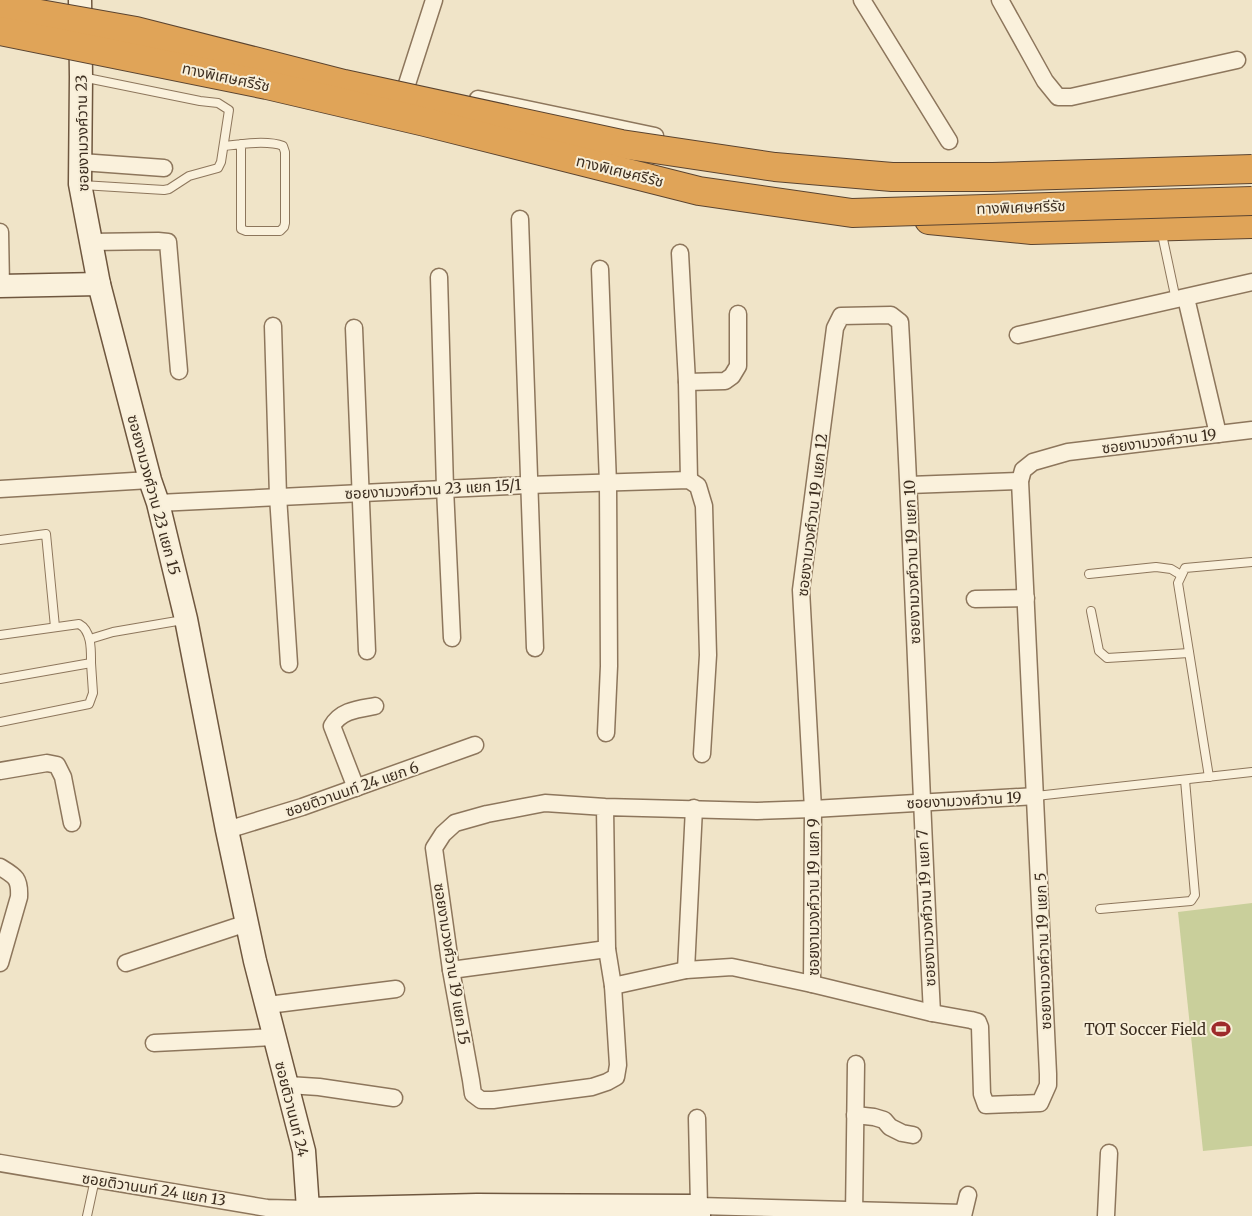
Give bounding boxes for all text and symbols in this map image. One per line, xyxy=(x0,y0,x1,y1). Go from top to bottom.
street label: ทางพิเศษศรีรัช xyxy=(180,58,272,96)
street label: ซอยงามวงศ์วาน 23 xyxy=(71,74,93,192)
street label: ทางพิเศษศรีรัช xyxy=(574,151,666,191)
street label: ทางพิเศษศรีรัช xyxy=(976,196,1066,218)
street label: ซอยงามวงศ์วาน 23 แยก 15 xyxy=(123,413,185,577)
street label: ซอยงามวงศ์วาน 19 xyxy=(1101,425,1217,457)
street label: ซอยงามวงศ์วาน 19 แยก 12 xyxy=(793,432,831,598)
street label: ซอยงามวงศ์วาน 23 แยก 15/1 xyxy=(344,475,522,503)
street label: ซอยงามวงศ์วาน 19 แยก 10 xyxy=(900,480,924,644)
street label: ซอยติวานนท์ 24 แยก 6 xyxy=(283,757,421,821)
street label: ซอยงามวงศ์วาน 19 xyxy=(906,787,1022,813)
street label: ซอยงามวงศ์วาน 19 แยก 9 xyxy=(804,818,823,976)
street label: ซอยงามวงศ์วาน 19 แยก 7 xyxy=(912,829,940,987)
street label: ซอยงามวงศ์วาน 19 แยก 5 xyxy=(1031,872,1055,1030)
street label: ซอยงามวงศ์วาน 19 แยก 15 xyxy=(430,882,474,1046)
sports icon: TOT Soccer Field xyxy=(1210,1018,1232,1040)
place label: TOT Soccer Field xyxy=(1084,1020,1206,1039)
street label: ซอยติวานนท์ 24 xyxy=(271,1059,313,1159)
street label: ซอยติวานนท์ 24 แยก 13 xyxy=(81,1168,227,1210)

